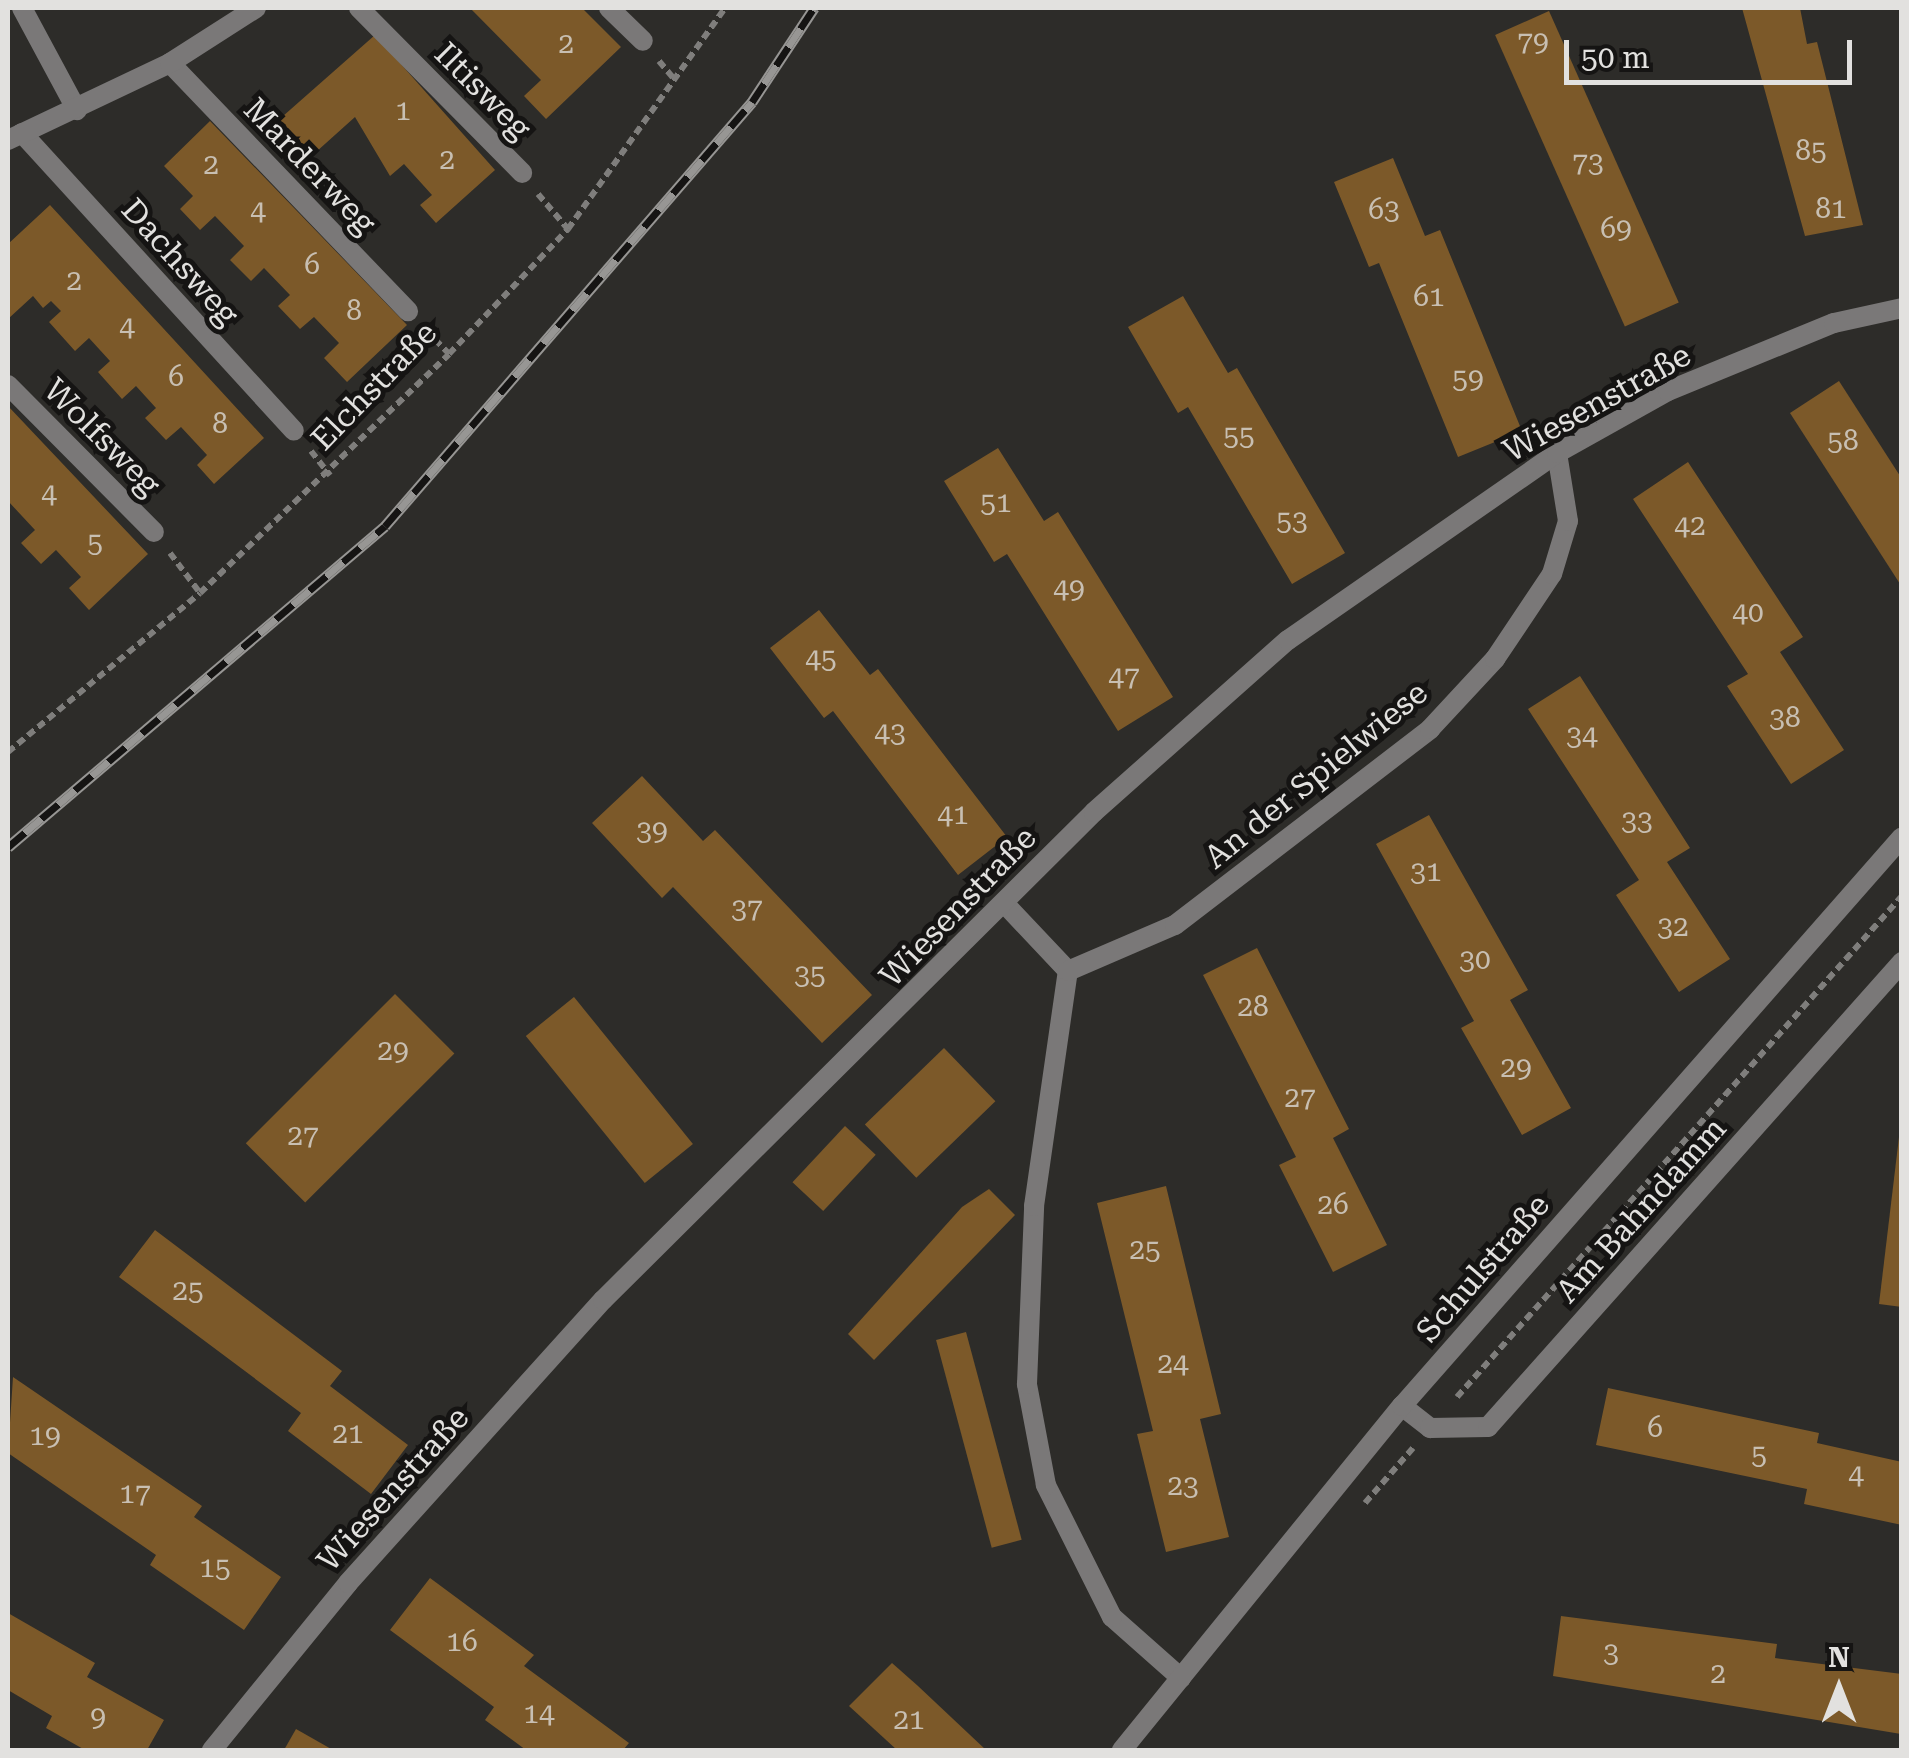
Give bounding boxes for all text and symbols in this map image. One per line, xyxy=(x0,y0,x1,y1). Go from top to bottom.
scale bar xyxy=(1569,20,1856,82)
house number: 79 xyxy=(1517,25,1549,59)
house number: 2 xyxy=(558,27,574,61)
street label: Iltisweg xyxy=(427,35,539,147)
text: 50 m xyxy=(1581,40,1650,75)
street label: Marderweg xyxy=(236,90,384,242)
house number: 1 xyxy=(395,94,411,128)
house number: 85 xyxy=(1795,134,1827,168)
house number: 2 xyxy=(439,143,455,177)
house number: 73 xyxy=(1572,146,1604,180)
house number: 2 xyxy=(203,148,219,182)
street label: Dachsweg xyxy=(113,191,247,333)
house number: 81 xyxy=(1815,192,1847,226)
house number: 63 xyxy=(1368,193,1400,227)
house number: 4 xyxy=(250,194,266,228)
house number: 69 xyxy=(1600,212,1632,246)
house number: 6 xyxy=(304,248,320,282)
house number: 2 xyxy=(66,264,82,298)
house number: 61 xyxy=(1413,280,1445,314)
house number: 8 xyxy=(346,294,362,328)
house number: 4 xyxy=(119,310,135,344)
street label: Elchstraße xyxy=(303,314,445,458)
street label: Wiesenstraße xyxy=(1497,336,1697,470)
house number: 6 xyxy=(168,360,184,394)
house number: 59 xyxy=(1452,362,1484,396)
street label: Wolfsweg xyxy=(36,371,168,503)
house number: 8 xyxy=(212,407,228,441)
house number: 55 xyxy=(1223,419,1255,453)
house number: 58 xyxy=(1827,424,1859,458)
house number: 4 xyxy=(41,477,57,511)
house number: 51 xyxy=(980,486,1012,520)
house number: 53 xyxy=(1276,504,1308,538)
house number: 42 xyxy=(1674,509,1706,543)
house number: 5 xyxy=(87,526,103,560)
house number: 49 xyxy=(1053,572,1085,606)
house number: 40 xyxy=(1732,596,1764,630)
house number: 45 xyxy=(805,642,837,676)
house number: 47 xyxy=(1108,660,1140,694)
street label: An der Spielwiese xyxy=(1197,673,1435,877)
house number: 38 xyxy=(1769,701,1801,735)
house number: 43 xyxy=(874,716,906,750)
house number: 34 xyxy=(1566,719,1598,753)
house number: 41 xyxy=(937,798,969,832)
house number: 33 xyxy=(1621,804,1653,838)
house number: 39 xyxy=(636,814,668,848)
street label: Wiesenstraße xyxy=(872,819,1044,995)
house number: 31 xyxy=(1410,855,1442,889)
house number: 37 xyxy=(731,892,763,926)
house number: 32 xyxy=(1657,910,1689,944)
house number: 30 xyxy=(1459,943,1491,977)
house number: 35 xyxy=(794,958,826,992)
house number: 28 xyxy=(1237,990,1269,1024)
house number: 29 xyxy=(377,1034,409,1068)
house number: 29 xyxy=(1500,1051,1532,1085)
house number: 27 xyxy=(1284,1081,1316,1115)
street label: Am Bahndamm xyxy=(1548,1110,1734,1310)
house number: 27 xyxy=(287,1119,319,1153)
street label: Schulstraße xyxy=(1408,1186,1558,1350)
house number: 26 xyxy=(1317,1188,1349,1222)
house number: 25 xyxy=(1129,1233,1161,1267)
house number: 25 xyxy=(172,1274,204,1308)
house number: 24 xyxy=(1157,1347,1189,1381)
street label: Wiesenstraße xyxy=(309,1399,477,1579)
house number: 6 xyxy=(1647,1411,1663,1445)
house number: 21 xyxy=(332,1417,364,1451)
house number: 19 xyxy=(29,1419,61,1453)
house number: 5 xyxy=(1751,1438,1767,1472)
house number: 4 xyxy=(1848,1458,1864,1492)
house number: 23 xyxy=(1167,1469,1199,1503)
house number: 17 xyxy=(119,1477,151,1511)
house number: 15 xyxy=(199,1551,231,1585)
house number: 16 xyxy=(446,1625,478,1659)
house number: 3 xyxy=(1603,1636,1619,1670)
north arrow xyxy=(1789,1638,1889,1738)
text: N xyxy=(1828,1641,1850,1674)
house number: 2 xyxy=(1710,1657,1726,1691)
house number: 14 xyxy=(523,1697,555,1731)
house number: 9 xyxy=(90,1700,106,1734)
house number: 21 xyxy=(893,1703,925,1737)

